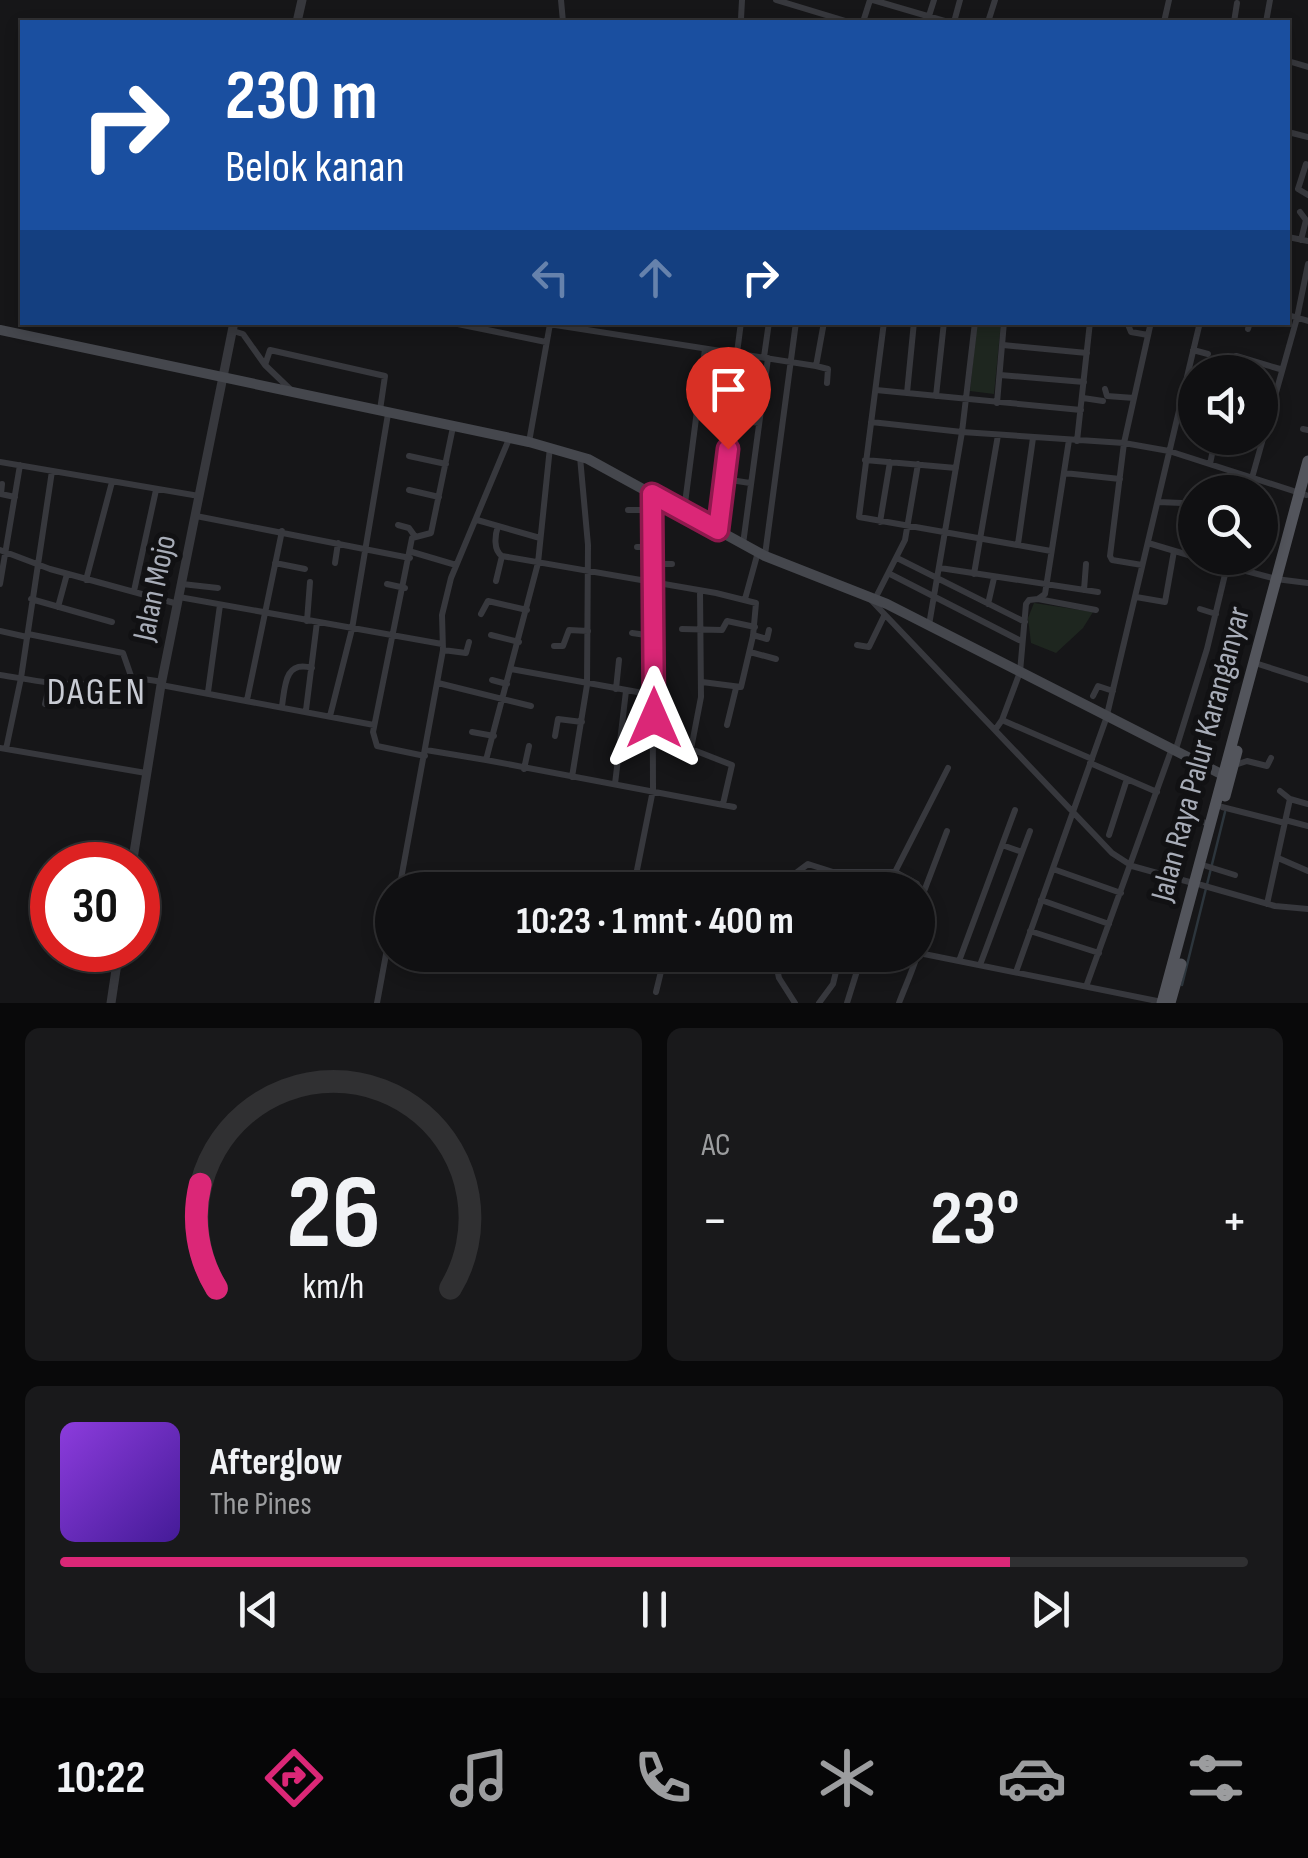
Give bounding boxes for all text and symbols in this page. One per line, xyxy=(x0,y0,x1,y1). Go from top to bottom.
text: 230 m xyxy=(225,55,378,139)
icon: right xyxy=(60,60,190,190)
text: Belok kanan xyxy=(225,140,405,195)
icon: left xyxy=(523,250,578,305)
icon: ahead xyxy=(628,250,683,305)
icon: right xyxy=(733,250,788,305)
pin xyxy=(686,347,771,450)
map controls xyxy=(1178,355,1278,575)
button: sound xyxy=(1178,355,1278,455)
icon: arrive xyxy=(701,362,756,417)
button: search xyxy=(1178,475,1278,575)
street label: Jalan Mojo xyxy=(125,532,185,645)
street label: Jalan Raya Palur Karanganyar xyxy=(1143,602,1259,907)
position arrow xyxy=(602,666,706,770)
district label: DAGEN xyxy=(47,670,147,715)
speed limit sign: 30 xyxy=(30,842,160,972)
text: 10:23 · 1 mnt · 400 m xyxy=(516,899,794,944)
text: AC xyxy=(702,1126,730,1165)
text: 26 xyxy=(286,1152,381,1277)
text: 23° xyxy=(930,1175,1020,1266)
text: − xyxy=(702,1188,728,1255)
text: + xyxy=(1221,1188,1248,1255)
text: km/h xyxy=(302,1266,364,1309)
text: Afterglow xyxy=(210,1440,343,1485)
text: The Pines xyxy=(210,1485,312,1524)
icon: previous xyxy=(231,1582,286,1637)
icon: pause xyxy=(627,1582,682,1637)
icon: next xyxy=(1023,1582,1078,1637)
icon: directions xyxy=(259,1743,329,1813)
icon: music xyxy=(444,1743,514,1813)
icon: phone xyxy=(628,1743,698,1813)
icon: climate xyxy=(812,1743,882,1813)
icon: car xyxy=(997,1743,1067,1813)
icon: filters xyxy=(1181,1743,1251,1813)
text: 10:22 xyxy=(57,1751,145,1806)

